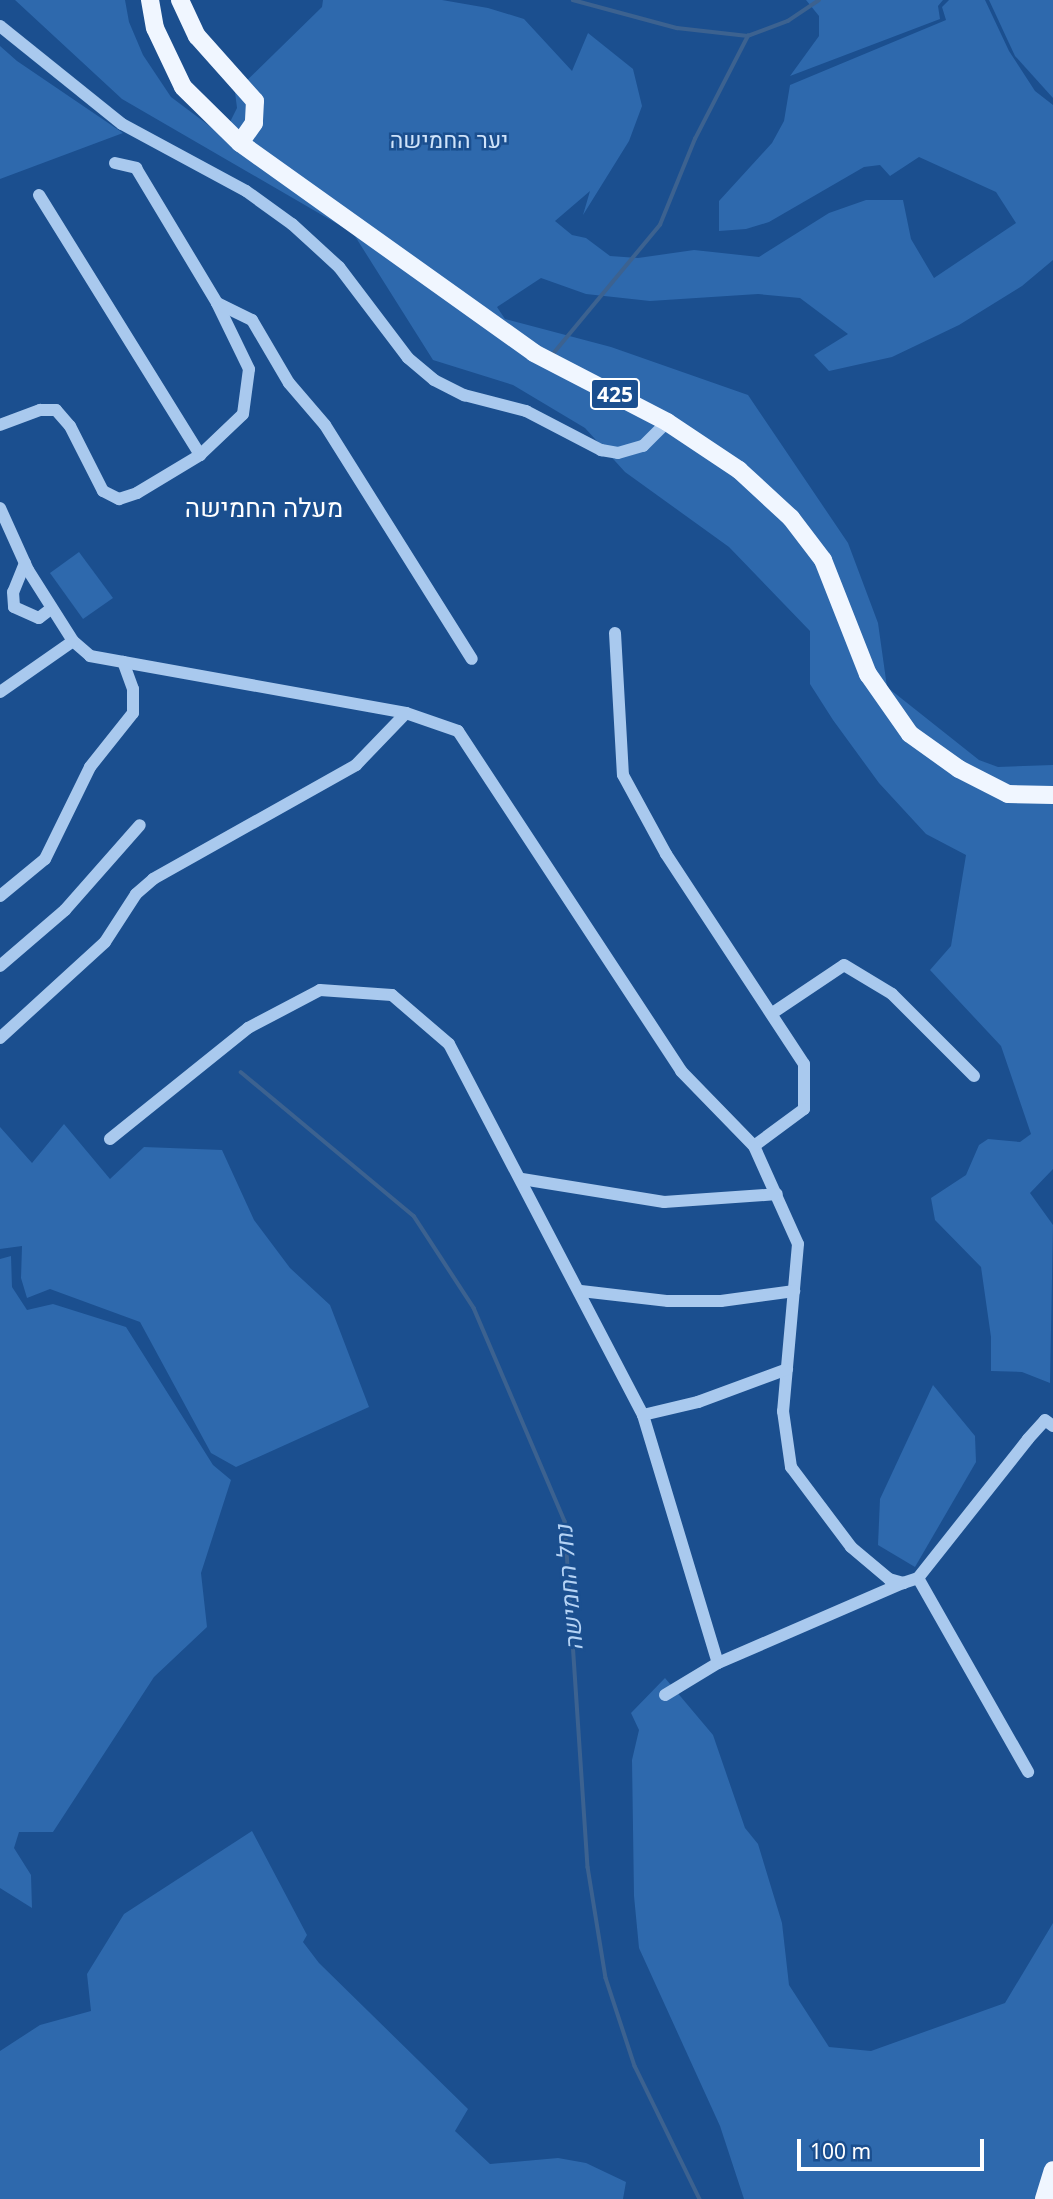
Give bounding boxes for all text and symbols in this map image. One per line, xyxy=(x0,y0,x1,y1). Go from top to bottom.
park label: יער החמישה xyxy=(390,125,508,153)
road number: 425 xyxy=(589,376,641,412)
district label: מעלה החמישה xyxy=(185,492,343,524)
water label: נחל החמישה xyxy=(548,1524,588,1652)
scale bar xyxy=(801,2126,988,2170)
text: 100 m xyxy=(810,2137,871,2165)

